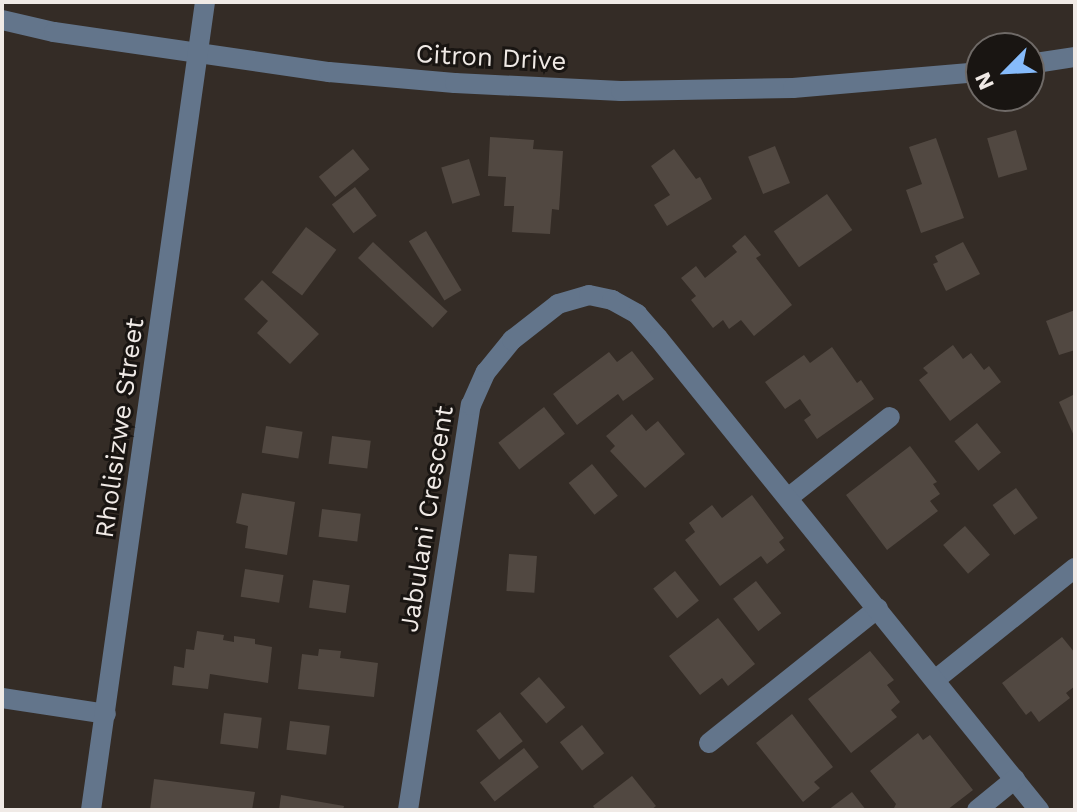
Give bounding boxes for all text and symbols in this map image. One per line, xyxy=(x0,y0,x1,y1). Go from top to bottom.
north arrow xyxy=(965,32,1045,112)
street label: Citron Drive xyxy=(415,38,567,78)
text: N xyxy=(970,69,999,94)
street label: Rholisizwe Street xyxy=(89,316,151,540)
street label: Jabulani Crescent xyxy=(394,403,460,635)

